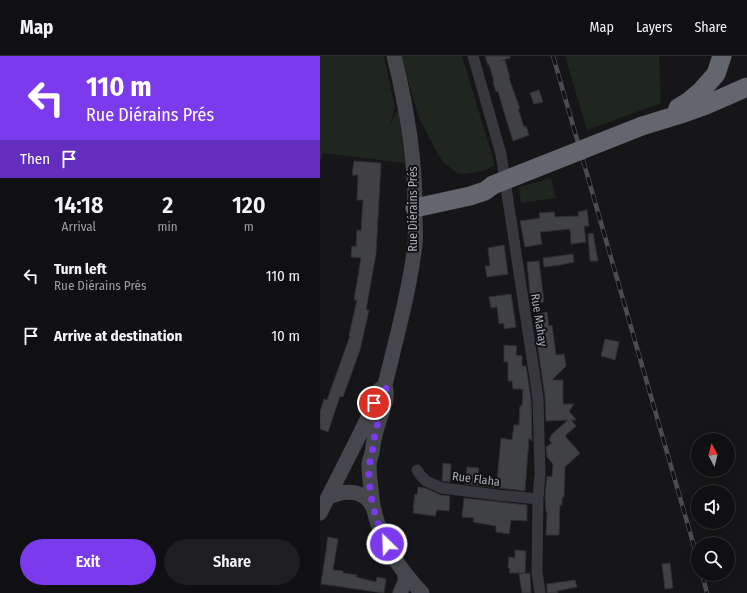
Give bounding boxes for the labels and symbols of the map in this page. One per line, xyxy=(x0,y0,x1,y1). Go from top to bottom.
street label: Rue Diérains Prés xyxy=(406,166,420,252)
street label: Rue Mahay xyxy=(528,293,550,348)
pin xyxy=(357,386,391,420)
north arrow xyxy=(691,433,735,477)
street label: Rue Flaha xyxy=(451,469,501,489)
position arrow xyxy=(366,523,408,565)

